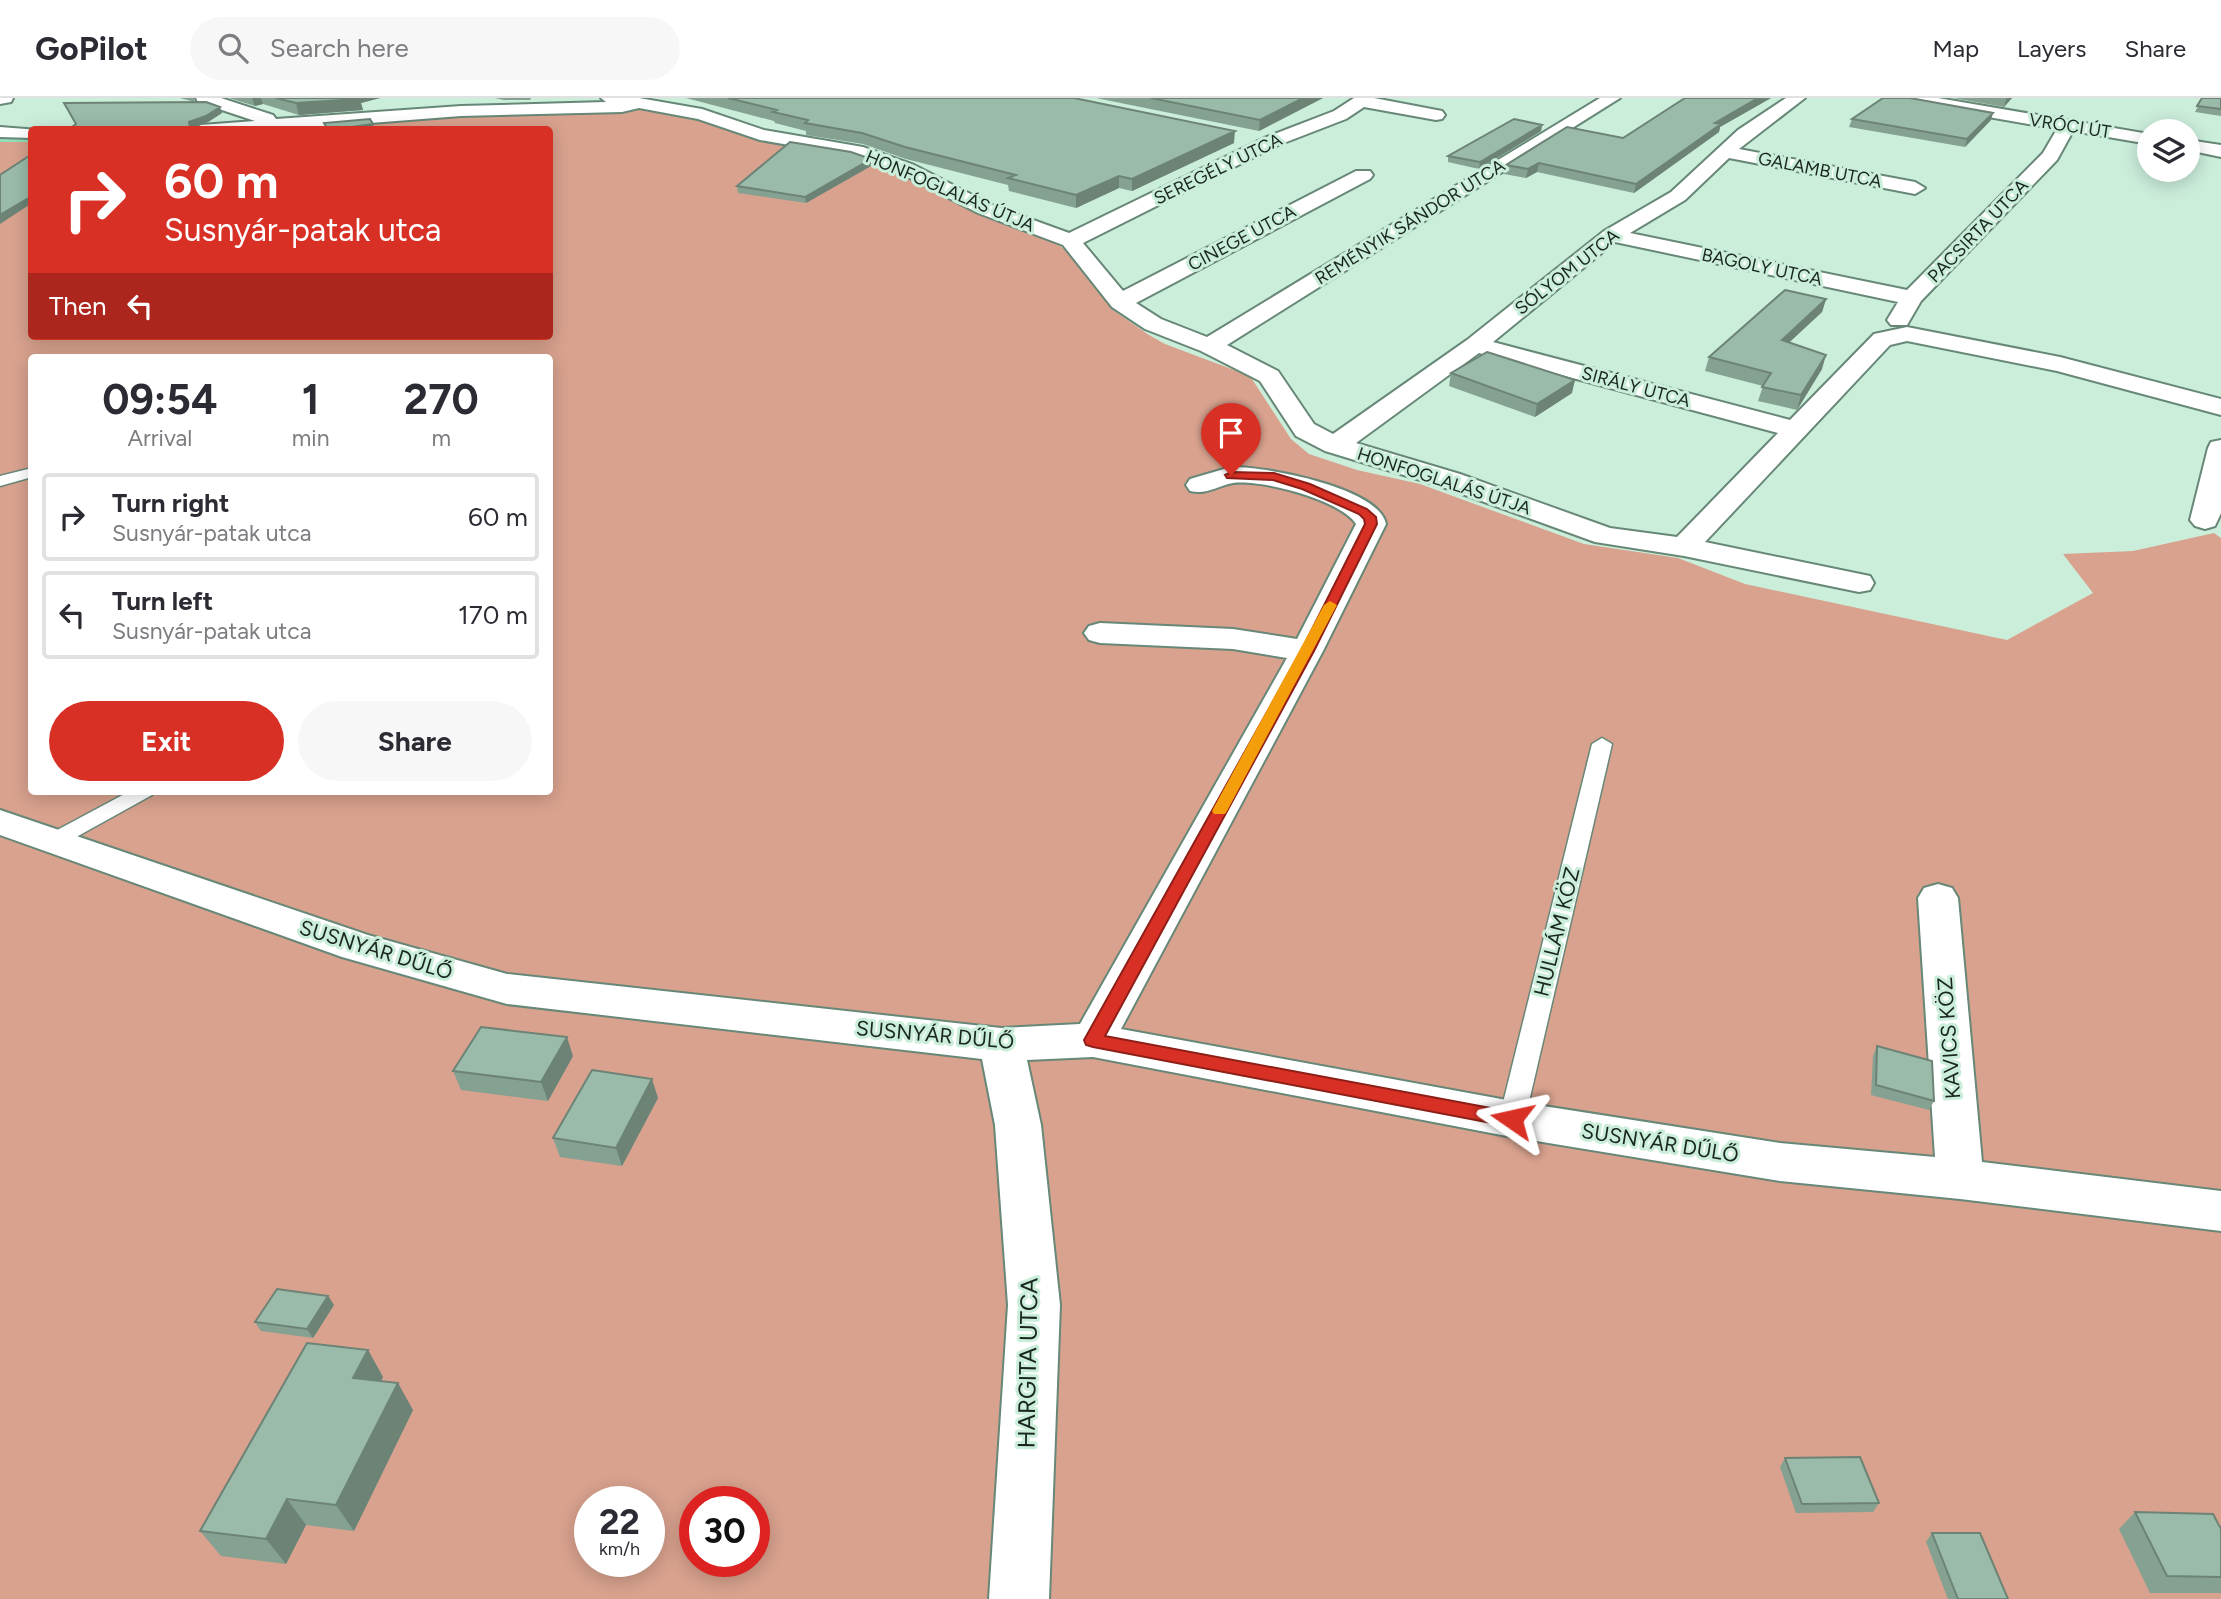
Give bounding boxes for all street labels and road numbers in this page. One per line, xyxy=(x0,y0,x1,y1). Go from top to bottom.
street label: VRÓCI ÚT xyxy=(2028,109,2113,143)
street label: SEREGÉLY UTCA xyxy=(1150,128,1286,210)
street label: HONFOGLALÁS ÚTJA xyxy=(862,145,1038,237)
street label: GALAMB UTCA xyxy=(1756,147,1884,193)
street label: REMÉNYIK SÁNDOR UTCA xyxy=(1311,154,1509,290)
street label: PACSIRTA UTCA xyxy=(1923,175,2033,287)
street label: CINEGE UTCA xyxy=(1184,200,1300,276)
street label: SÓLYOM UTCA xyxy=(1510,224,1624,320)
street label: BAGOLY UTCA xyxy=(1700,244,1824,290)
street label: SIRÁLY UTCA xyxy=(1579,362,1693,412)
street label: HONFOGLALÁS ÚTJA xyxy=(1354,443,1534,519)
street label: HULLÁM KÖZ xyxy=(1528,865,1585,999)
street label: SUSNYÁR DŰLŐ xyxy=(297,914,456,985)
street label: KAVICS KÖZ xyxy=(1932,976,1965,1100)
street label: SUSNYÁR DŰLŐ xyxy=(855,1015,1015,1054)
street label: SUSNYÁR DŰLŐ xyxy=(1580,1118,1740,1167)
street label: HARGITA UTCA xyxy=(1012,1277,1044,1449)

